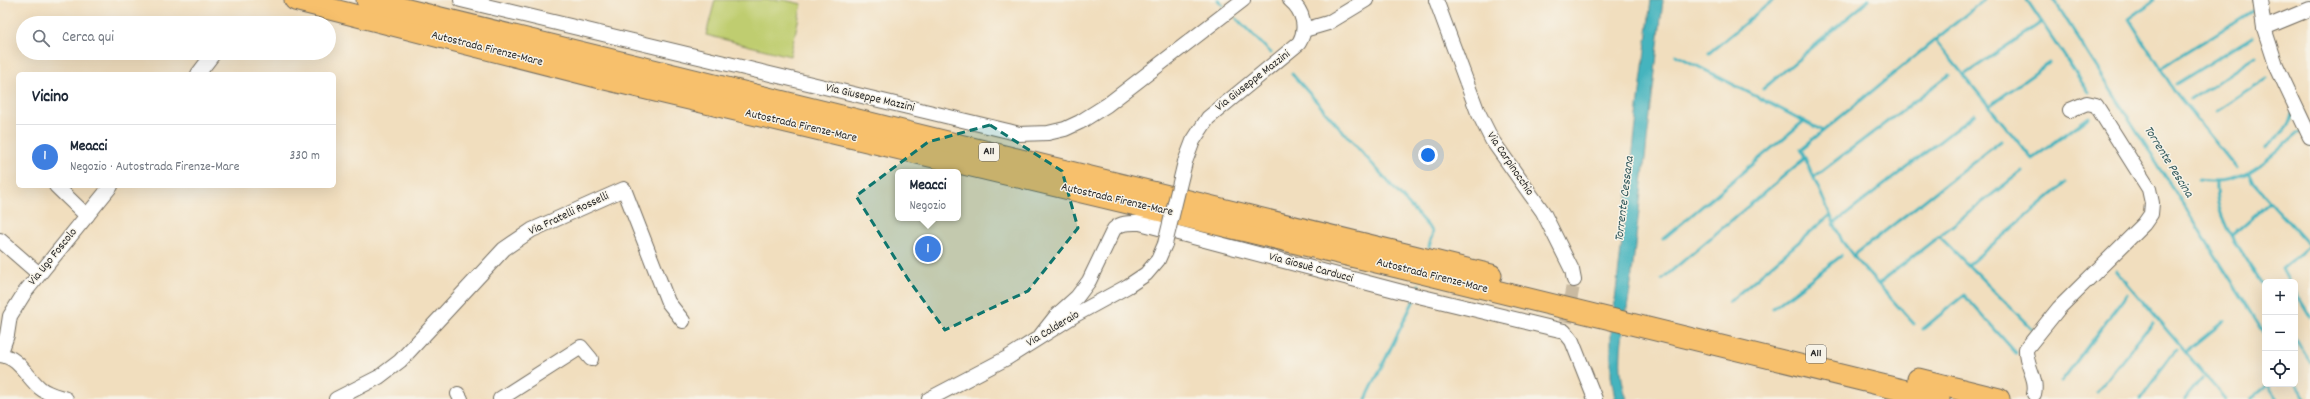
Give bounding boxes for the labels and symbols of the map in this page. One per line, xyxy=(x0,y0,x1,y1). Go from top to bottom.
street label: Autostrada Firenze-Mare xyxy=(430,27,544,71)
street label: Via Giuseppe Mazzini xyxy=(1212,46,1294,116)
street label: Via Giuseppe Mazzini xyxy=(824,79,916,117)
street label: Autostrada Firenze-Mare xyxy=(743,105,859,147)
water label: Torrente Pescina xyxy=(2138,122,2198,202)
street label: Via Carpinocchio xyxy=(1482,129,1538,199)
road number: A11 xyxy=(979,143,999,161)
your location xyxy=(1418,145,1438,165)
water label: Torrente Cessana xyxy=(1610,154,1640,243)
street label: Autostrada Firenze-Mare xyxy=(1059,179,1175,221)
street label: Via Fratelli Rosselli xyxy=(526,188,612,240)
street label: Via Ugo Foscolo xyxy=(25,225,81,289)
pin: 1 xyxy=(915,234,941,264)
street label: Via Giosuè Carducci xyxy=(1267,249,1355,287)
street label: Autostrada Firenze-Mare xyxy=(1375,254,1489,298)
street label: Via Calderaio xyxy=(1023,306,1083,352)
road number: A11 xyxy=(1806,345,1826,363)

